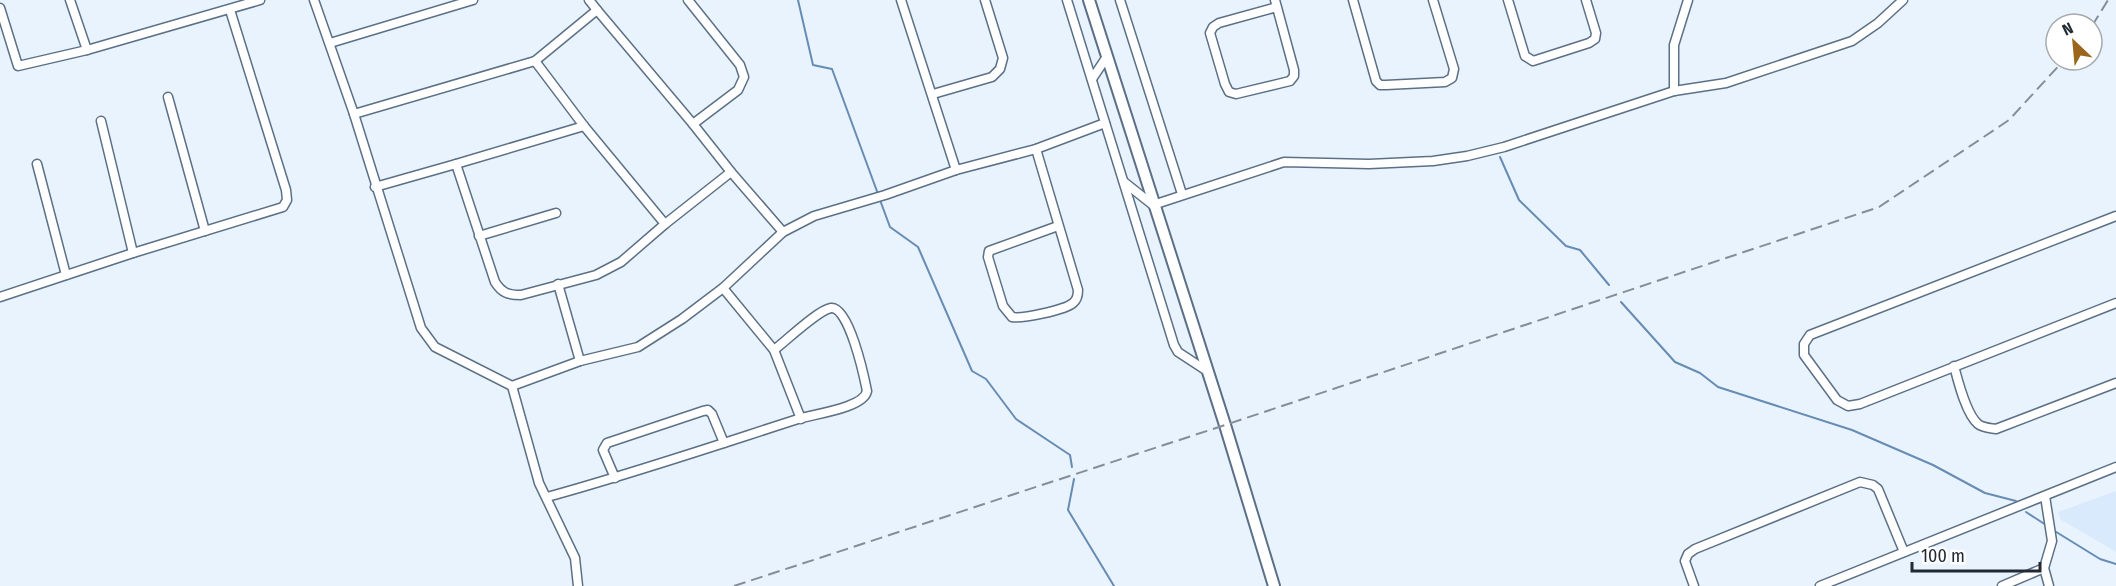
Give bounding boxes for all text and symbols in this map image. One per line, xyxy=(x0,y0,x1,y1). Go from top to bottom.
north arrow xyxy=(2044,12,2104,72)
text: N xyxy=(2059,18,2076,40)
scale bar xyxy=(1912,535,2040,573)
text: 100 m xyxy=(1921,545,1965,567)

